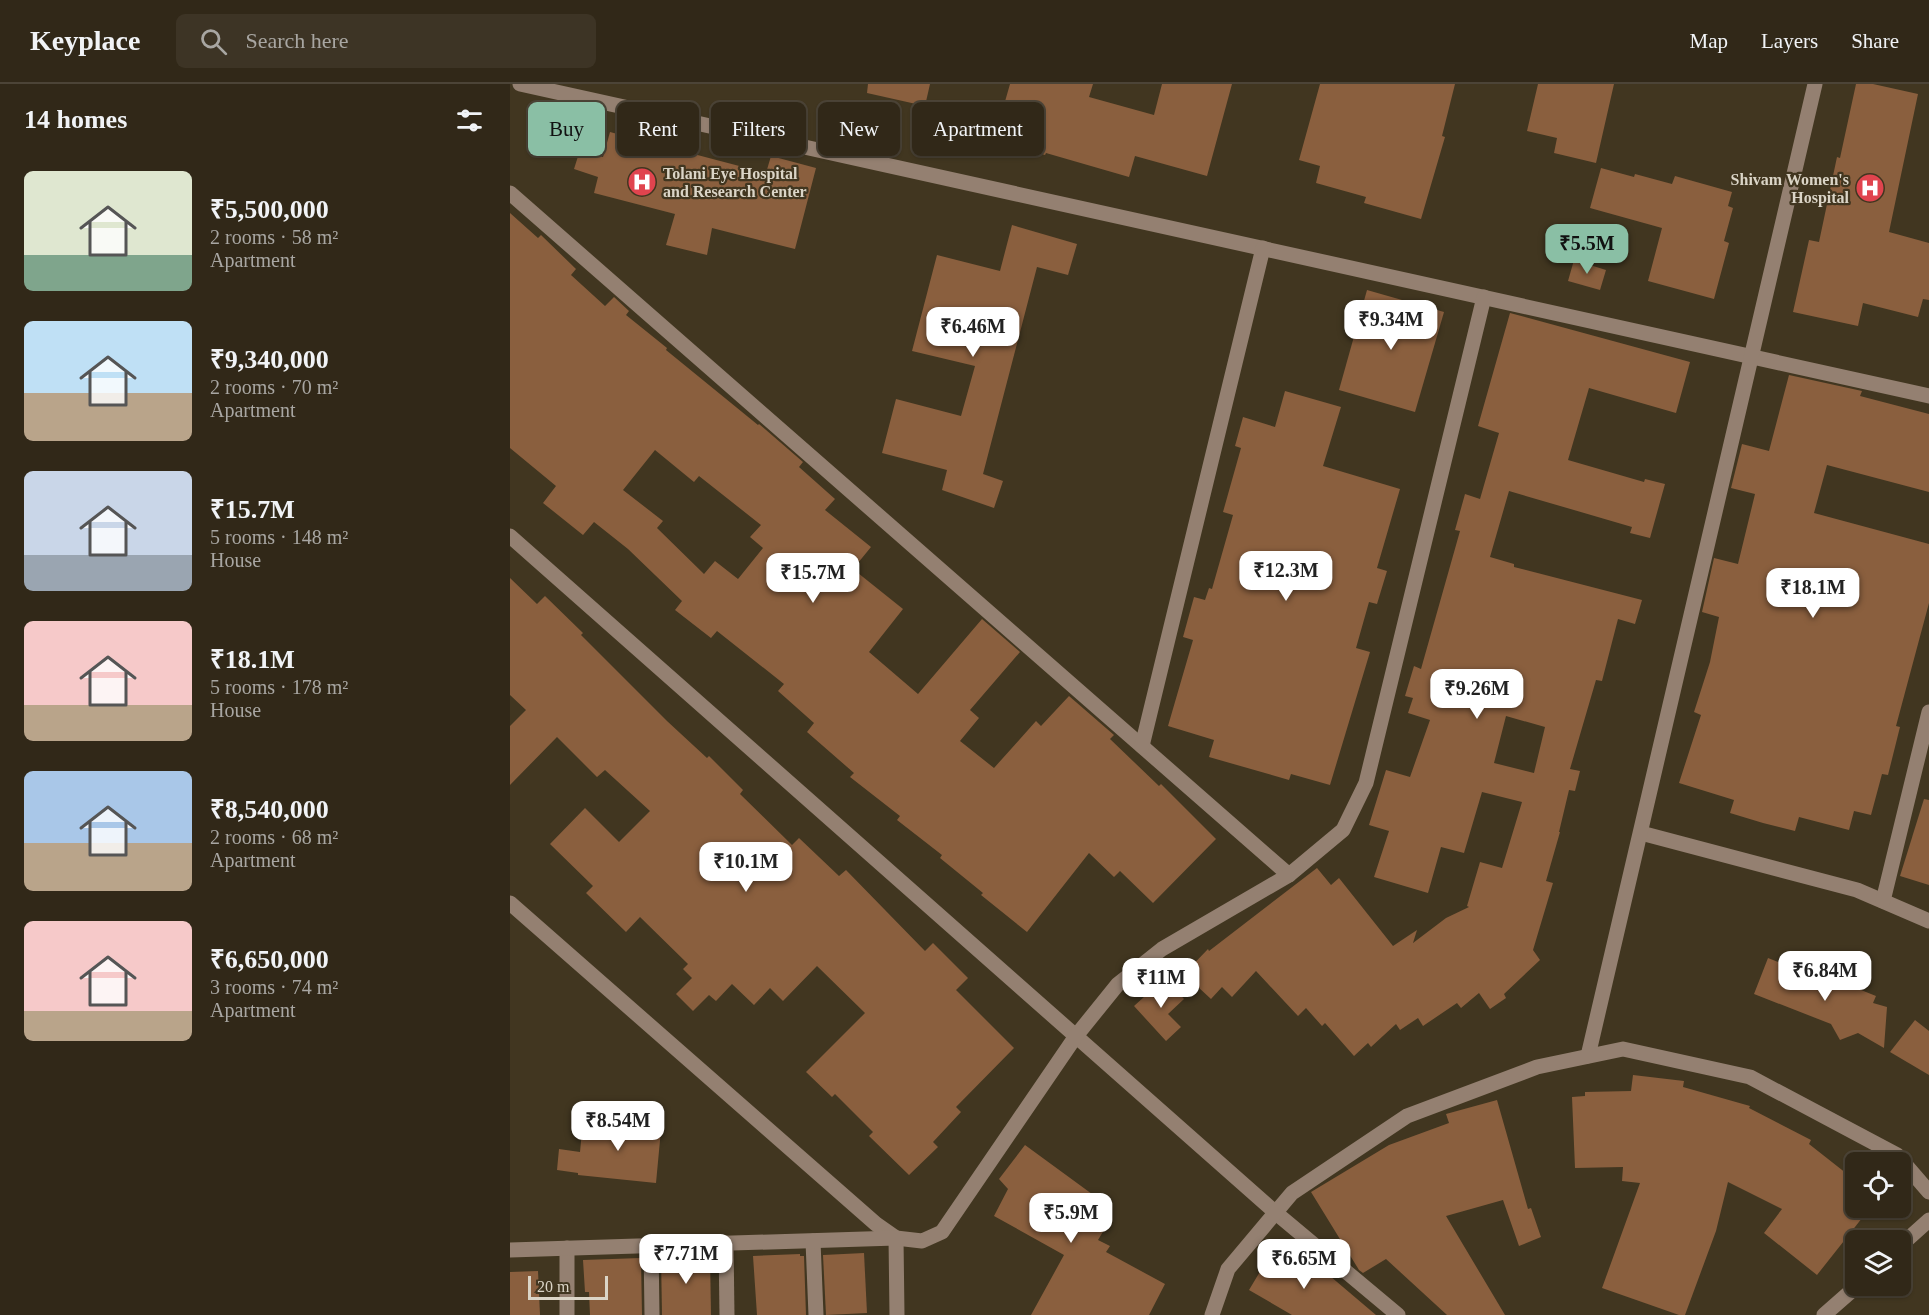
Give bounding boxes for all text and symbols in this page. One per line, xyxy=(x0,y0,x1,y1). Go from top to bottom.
search box xyxy=(176,14,596,68)
text: Keyplace xyxy=(30,25,140,56)
icon: search xyxy=(197,25,230,58)
text: Search here xyxy=(245,28,349,53)
text: Map xyxy=(1690,29,1728,53)
text: Layers xyxy=(1761,29,1818,53)
text: Share xyxy=(1851,29,1899,53)
chip: Buy xyxy=(528,102,605,156)
chip: Rent xyxy=(617,102,699,156)
chip: Filters xyxy=(711,102,806,156)
chip: New xyxy=(818,102,900,156)
chip: Apartment xyxy=(912,102,1044,156)
icon: filters xyxy=(453,104,486,137)
text: 14 homes xyxy=(24,105,127,134)
place label: Tolani Eye Hospital and Research Center xyxy=(663,165,807,200)
hospital icon: Tolani Eye Hospital and Research Center xyxy=(626,166,658,198)
place label: Shivam Women's Hospital xyxy=(1731,171,1850,207)
hospital icon: Shivam Women's Hospital xyxy=(1854,172,1886,204)
icon: home xyxy=(72,195,144,267)
text: ₹5,500,000 xyxy=(210,195,329,224)
pin: ₹5.5M xyxy=(1545,224,1629,275)
text: 2 rooms · 58 m² xyxy=(210,226,338,248)
text: ₹5.5M xyxy=(1559,232,1615,254)
text: Apartment xyxy=(210,249,296,271)
pin: ₹9.34M xyxy=(1342,300,1440,351)
pin: ₹6.46M xyxy=(924,307,1022,358)
text: ₹9.34M xyxy=(1358,308,1424,330)
text: ₹6.46M xyxy=(940,315,1006,337)
icon: home xyxy=(72,345,144,417)
text: ₹9,340,000 xyxy=(210,345,329,374)
text: 2 rooms · 70 m² xyxy=(210,376,338,398)
text: Apartment xyxy=(210,399,296,421)
icon: home xyxy=(72,495,144,567)
text: ₹15.7M xyxy=(210,495,295,524)
text: 5 rooms · 148 m² xyxy=(210,526,348,548)
text: House xyxy=(210,549,261,571)
pin: ₹12.3M xyxy=(1237,551,1335,602)
pin: ₹15.7M xyxy=(764,553,862,604)
text: ₹12.3M xyxy=(1253,559,1319,581)
text: ₹15.7M xyxy=(780,561,846,583)
pin: ₹18.1M xyxy=(1764,568,1862,619)
text: ₹18.1M xyxy=(1780,576,1846,598)
icon: home xyxy=(72,645,144,717)
text: ₹18.1M xyxy=(210,645,295,674)
pin: ₹9.26M xyxy=(1428,669,1526,720)
text: 5 rooms · 178 m² xyxy=(210,676,348,698)
text: ₹9.26M xyxy=(1444,677,1510,699)
text: House xyxy=(210,699,261,721)
icon: home xyxy=(72,795,144,867)
text: ₹8,540,000 xyxy=(210,795,329,824)
text: 2 rooms · 68 m² xyxy=(210,826,338,848)
pin: ₹10.1M xyxy=(697,842,795,893)
text: Apartment xyxy=(210,849,296,871)
text: ₹10.1M xyxy=(713,850,779,872)
icon: home xyxy=(72,945,144,1017)
text: ₹6,650,000 xyxy=(210,945,329,974)
pin: ₹6.84M xyxy=(1776,951,1874,1002)
pin: ₹11M xyxy=(1125,958,1197,1009)
text: ₹6.84M xyxy=(1792,959,1858,981)
text: ₹11M xyxy=(1136,966,1186,988)
text: 3 rooms · 74 m² xyxy=(210,976,338,998)
text: Apartment xyxy=(210,999,296,1021)
pin: ₹8.54M xyxy=(569,1101,667,1152)
text: ₹8.54M xyxy=(585,1109,651,1131)
map controls xyxy=(1845,1152,1911,1296)
button: locate xyxy=(1845,1152,1911,1218)
pin: ₹5.9M xyxy=(1029,1193,1113,1244)
text: ₹5.9M xyxy=(1043,1201,1099,1223)
button: layers xyxy=(1845,1230,1911,1296)
pin: ₹7.71M xyxy=(637,1234,735,1285)
pin: ₹6.65M xyxy=(1255,1239,1353,1290)
text: ₹7.71M xyxy=(653,1242,719,1264)
text: ₹6.65M xyxy=(1271,1247,1337,1269)
scale bar xyxy=(528,1273,608,1300)
text: 20 m xyxy=(537,1278,569,1295)

